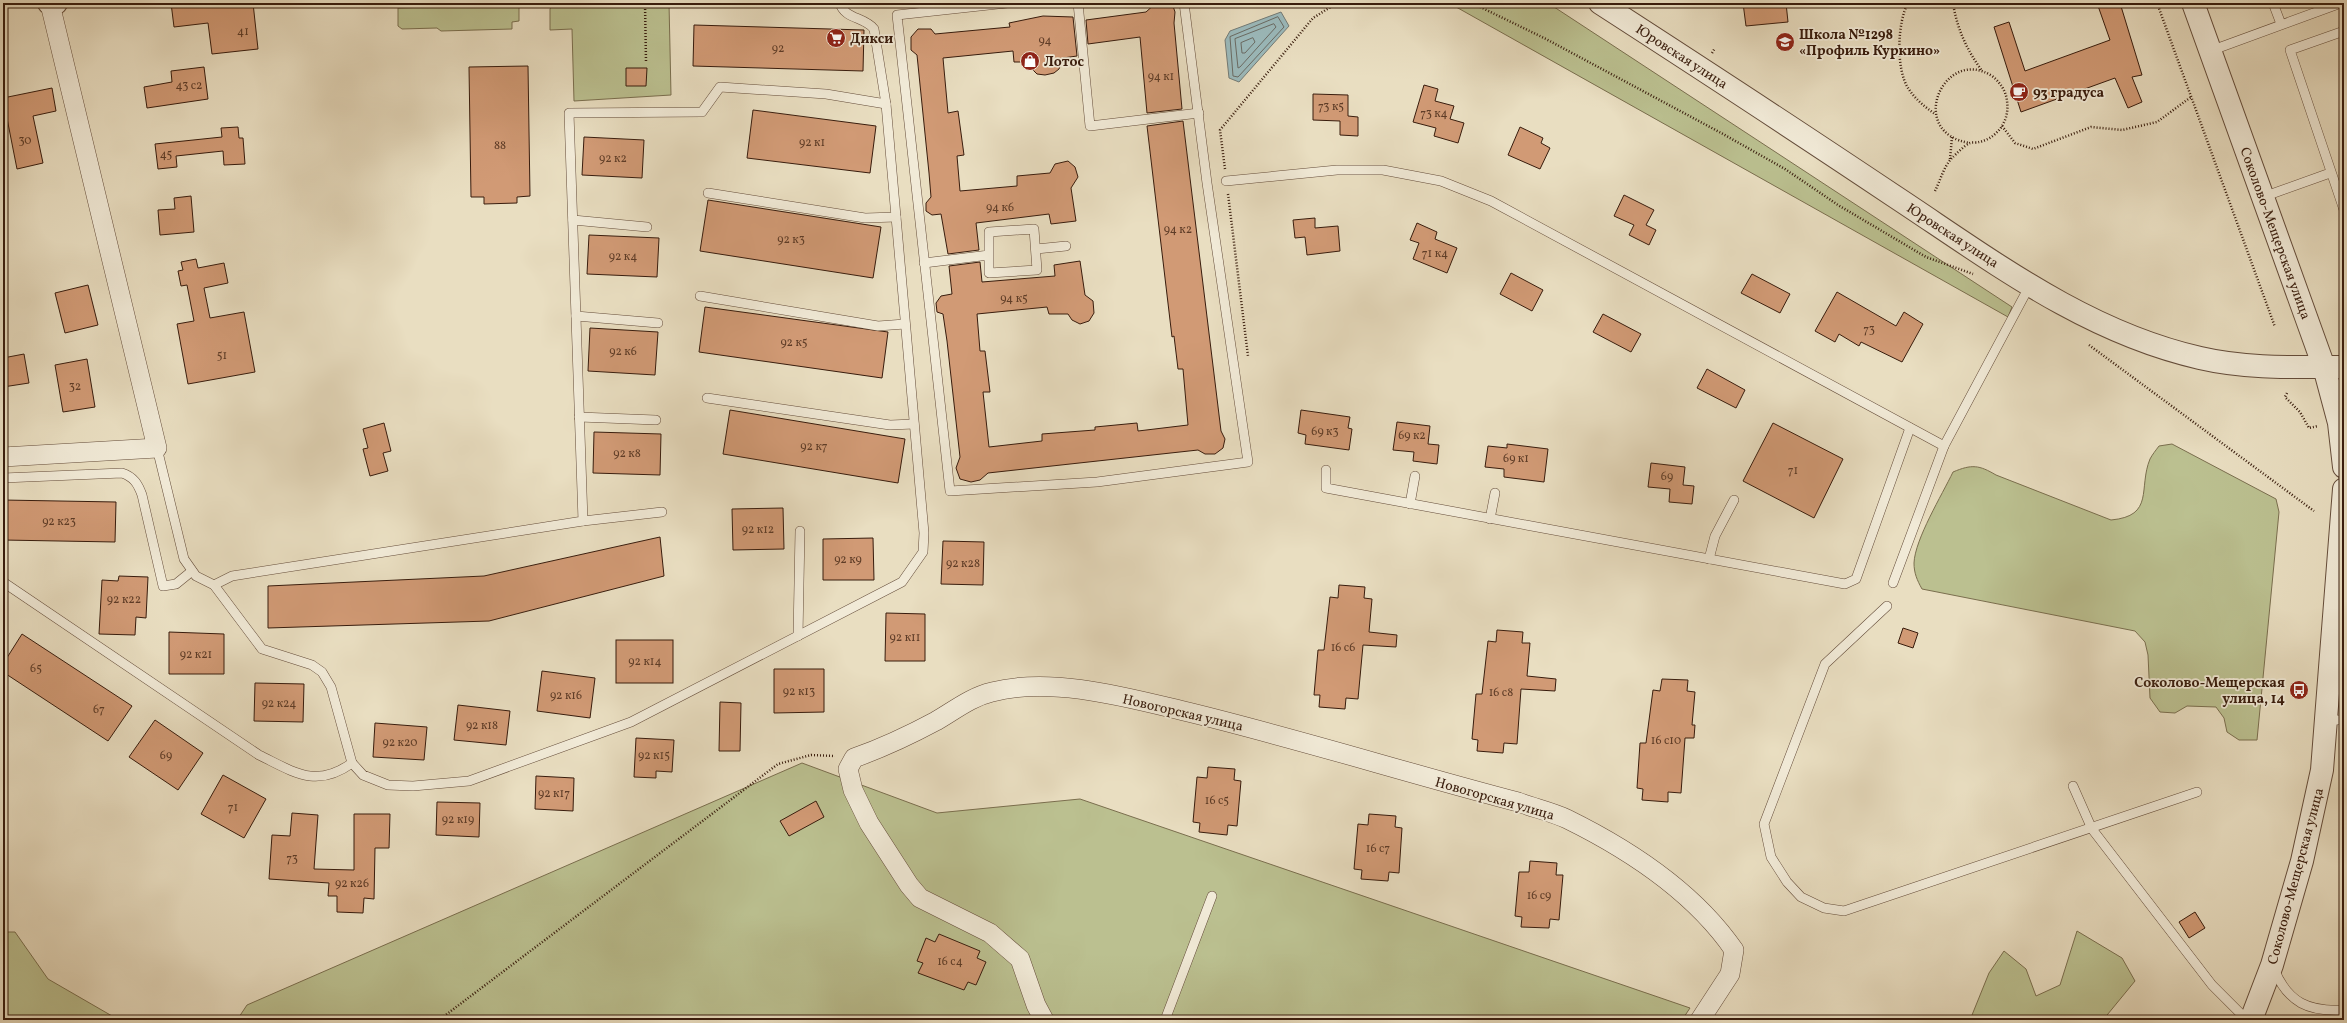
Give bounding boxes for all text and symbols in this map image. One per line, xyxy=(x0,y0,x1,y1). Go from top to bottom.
street label: Юровская улица xyxy=(1632,20,1731,94)
house number: 41 xyxy=(237,24,249,40)
place label: Школа №1298 «Профиль Куркино» xyxy=(1799,26,1940,61)
supermarket icon: Дикси xyxy=(825,27,847,49)
place label: Дикси xyxy=(850,30,893,49)
school or university icon: Школа №1298 «Профиль Куркино» xyxy=(1774,31,1796,53)
house number: 94 xyxy=(1038,33,1052,49)
house number: 92 xyxy=(772,41,784,57)
shop icon: Лотос xyxy=(1019,50,1041,72)
place label: Лотос xyxy=(1044,53,1084,72)
house number: 94 к1 xyxy=(1148,69,1174,85)
house number: 43 с2 xyxy=(175,78,203,94)
cafe icon: 93 градуса xyxy=(2008,81,2030,103)
place label: 93 градуса xyxy=(2033,84,2104,103)
house number: 73 к5 xyxy=(1318,99,1344,115)
house number: 73 к4 xyxy=(1420,106,1448,122)
house number: 30 xyxy=(18,133,32,149)
house number: 92 к1 xyxy=(799,135,825,151)
house number: 88 xyxy=(494,138,506,154)
street label: Соколово-Мещерская улица xyxy=(2235,145,2315,322)
house number: 45 xyxy=(160,147,173,163)
house number: 92 к2 xyxy=(599,151,627,167)
street label: Юровская улица xyxy=(1903,199,2002,273)
house number: 94 к6 xyxy=(986,200,1014,216)
house number: 94 к2 xyxy=(1164,222,1192,238)
house number: 92 к3 xyxy=(777,232,805,248)
house number: 71 к4 xyxy=(1422,246,1448,262)
house number: 92 к4 xyxy=(609,249,637,265)
house number: 94 к5 xyxy=(1000,291,1028,307)
house number: 73 xyxy=(1863,322,1875,338)
house number: 92 к5 xyxy=(780,335,808,351)
house number: 92 к6 xyxy=(609,344,637,360)
house number: 51 xyxy=(217,348,227,364)
house number: 32 xyxy=(69,379,81,395)
house number: 69 к3 xyxy=(1311,424,1339,440)
house number: 69 к2 xyxy=(1398,428,1426,444)
house number: 92 к7 xyxy=(800,439,828,455)
house number: 92 к8 xyxy=(613,446,641,462)
house number: 69 к1 xyxy=(1503,451,1529,467)
house number: 71 xyxy=(1788,463,1798,479)
house number: 69 xyxy=(1661,469,1673,485)
house number: 92 к23 xyxy=(42,514,76,530)
house number: 92 к12 xyxy=(742,522,774,538)
house number: 92 к9 xyxy=(834,552,862,568)
house number: 92 к28 xyxy=(946,556,980,572)
house number: 92 к22 xyxy=(107,592,141,608)
house number: 92 к11 xyxy=(890,630,920,646)
house number: 16 с6 xyxy=(1331,640,1355,656)
house number: 92 к21 xyxy=(180,647,212,663)
house number: 92 к14 xyxy=(628,654,662,670)
house number: 65 xyxy=(30,661,42,677)
place label: Соколово-Мещерская улица, 14 xyxy=(2134,674,2286,709)
bus stop icon: Соколово-Мещерская улица, 14 xyxy=(2288,679,2310,701)
house number: 92 к13 xyxy=(783,684,815,700)
house number: 16 с8 xyxy=(1489,685,1513,701)
house number: 92 к16 xyxy=(550,688,582,704)
street label: Новогорская улица xyxy=(1120,690,1245,737)
house number: 92 к24 xyxy=(262,696,296,712)
house number: 67 xyxy=(93,702,105,718)
house number: 92 к18 xyxy=(466,718,498,734)
house number: 16 с10 xyxy=(1651,733,1681,749)
house number: 92 к20 xyxy=(382,735,418,751)
house number: 69 xyxy=(160,748,172,764)
house number: 92 к15 xyxy=(638,748,670,764)
street label: Новогорская улица xyxy=(1433,773,1557,826)
house number: 92 к17 xyxy=(538,786,570,802)
street label: Соколово-Мещерская улица xyxy=(2264,786,2329,967)
house number: 16 с5 xyxy=(1205,793,1229,809)
house number: 71 xyxy=(228,800,238,816)
house number: 92 к19 xyxy=(442,812,474,828)
house number: 16 с7 xyxy=(1366,841,1390,857)
house number: 73 xyxy=(286,851,298,867)
house number: 92 к26 xyxy=(335,876,369,892)
house number: 16 с9 xyxy=(1527,888,1551,904)
house number: 16 с4 xyxy=(937,954,963,970)

